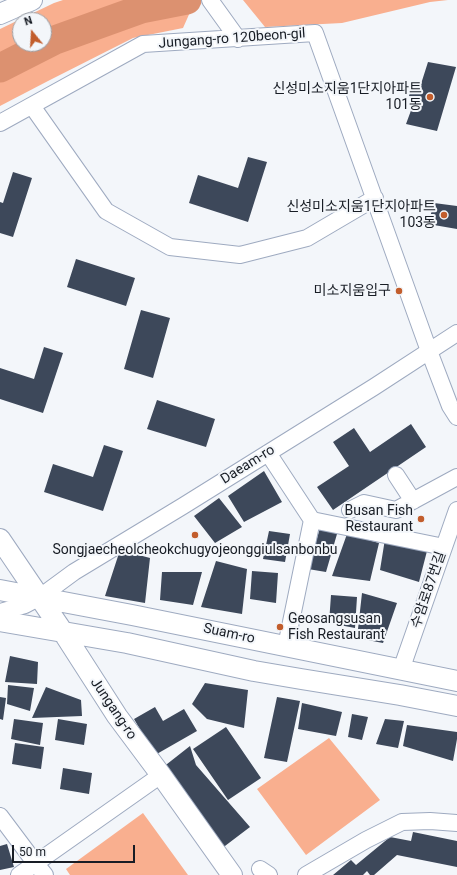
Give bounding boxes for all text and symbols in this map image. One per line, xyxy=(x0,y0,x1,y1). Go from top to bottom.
north arrow xyxy=(12,12,52,52)
text: N xyxy=(23,14,34,28)
street label: Jungang-ro 120beon-gil xyxy=(158,25,306,53)
place label: 신성미소지움1단지아파트 101동 xyxy=(272,81,422,114)
marker: 신성미소지움1단지아파트 101동 xyxy=(425,92,435,102)
place label: 신성미소지움1단지아파트 103동 xyxy=(286,199,436,232)
marker: 신성미소지움1단지아파트 103동 xyxy=(439,210,449,220)
place label: 미소지움입구 xyxy=(314,283,391,299)
marker: 미소지움입구 xyxy=(394,286,404,296)
street label: Daeam-ro xyxy=(218,442,278,488)
place label: Busan Fish Restaurant xyxy=(344,503,413,536)
marker: Busan Fish Restaurant xyxy=(416,514,426,524)
marker: Songjaecheolcheokchugyojeonggiulsanbonbu xyxy=(190,530,200,540)
place label: Songjaecheolcheokchugyojeonggiulsanbonbu xyxy=(52,542,338,558)
street label: 수암로87번길 xyxy=(408,549,450,631)
place label: Geosangsusan Fish Restaurant xyxy=(288,611,385,644)
street label: Suam-ro xyxy=(202,620,256,648)
marker: Geosangsusan Fish Restaurant xyxy=(275,622,285,632)
street label: Jungang-ro xyxy=(86,675,140,743)
scale bar xyxy=(14,837,137,863)
text: 50 m xyxy=(19,845,46,859)

